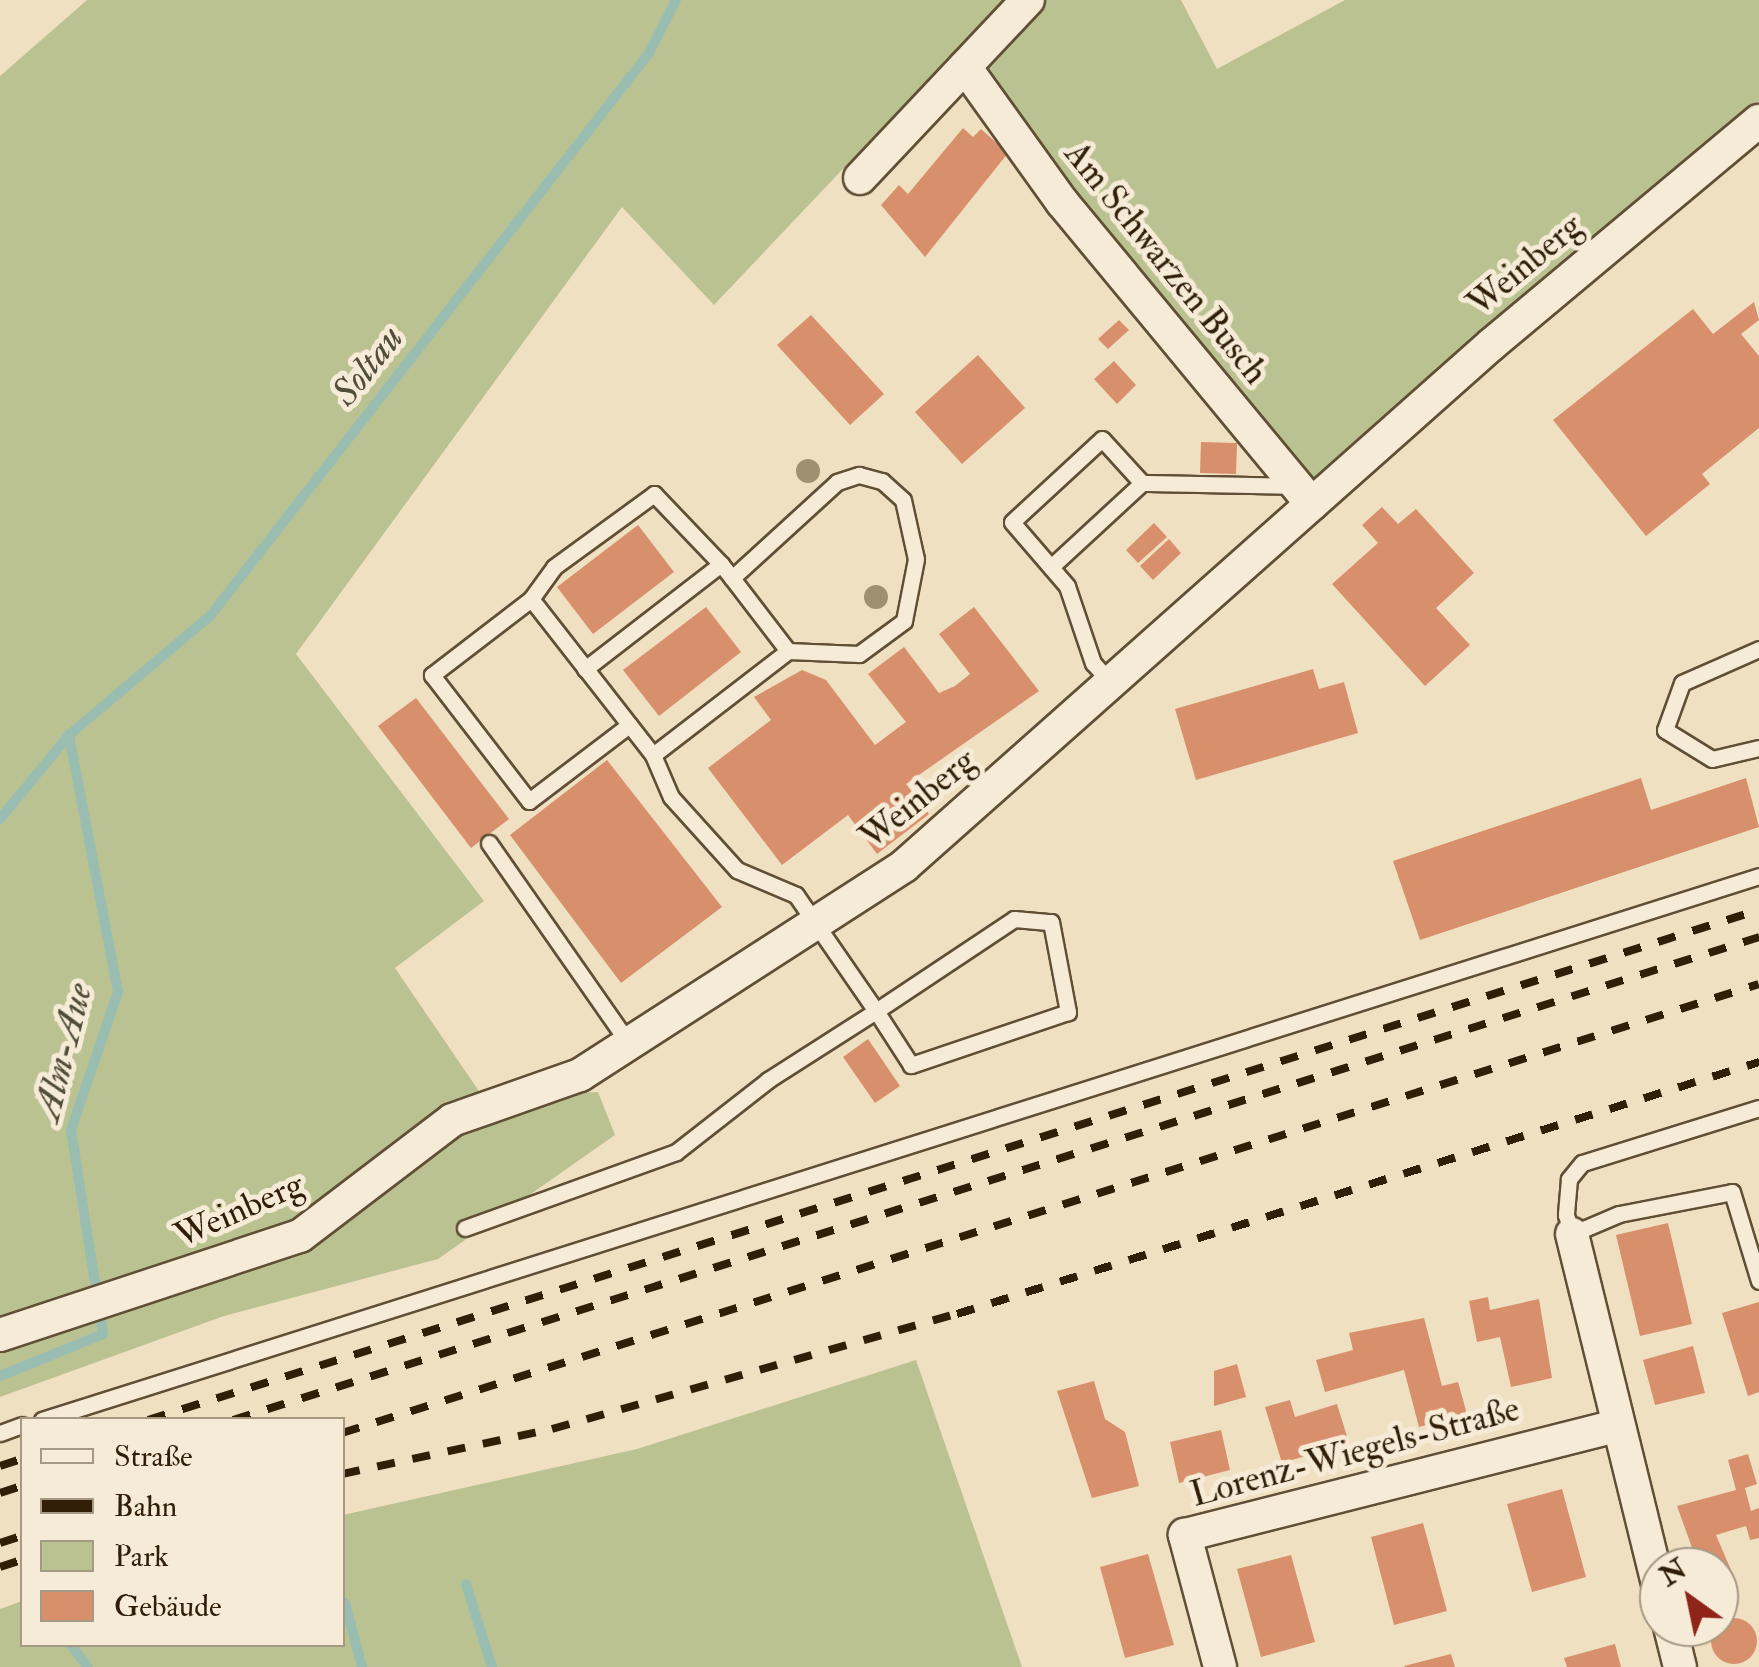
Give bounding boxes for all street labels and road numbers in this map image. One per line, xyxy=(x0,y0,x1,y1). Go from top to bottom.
street label: Am Schwarzen Busch xyxy=(1055,133,1277,393)
street label: Weinberg xyxy=(1459,205,1591,325)
street label: Weinberg xyxy=(852,740,984,858)
street label: Weinberg xyxy=(168,1163,310,1257)
street label: Lorenz-Wiegels-Straße xyxy=(1186,1388,1524,1516)

